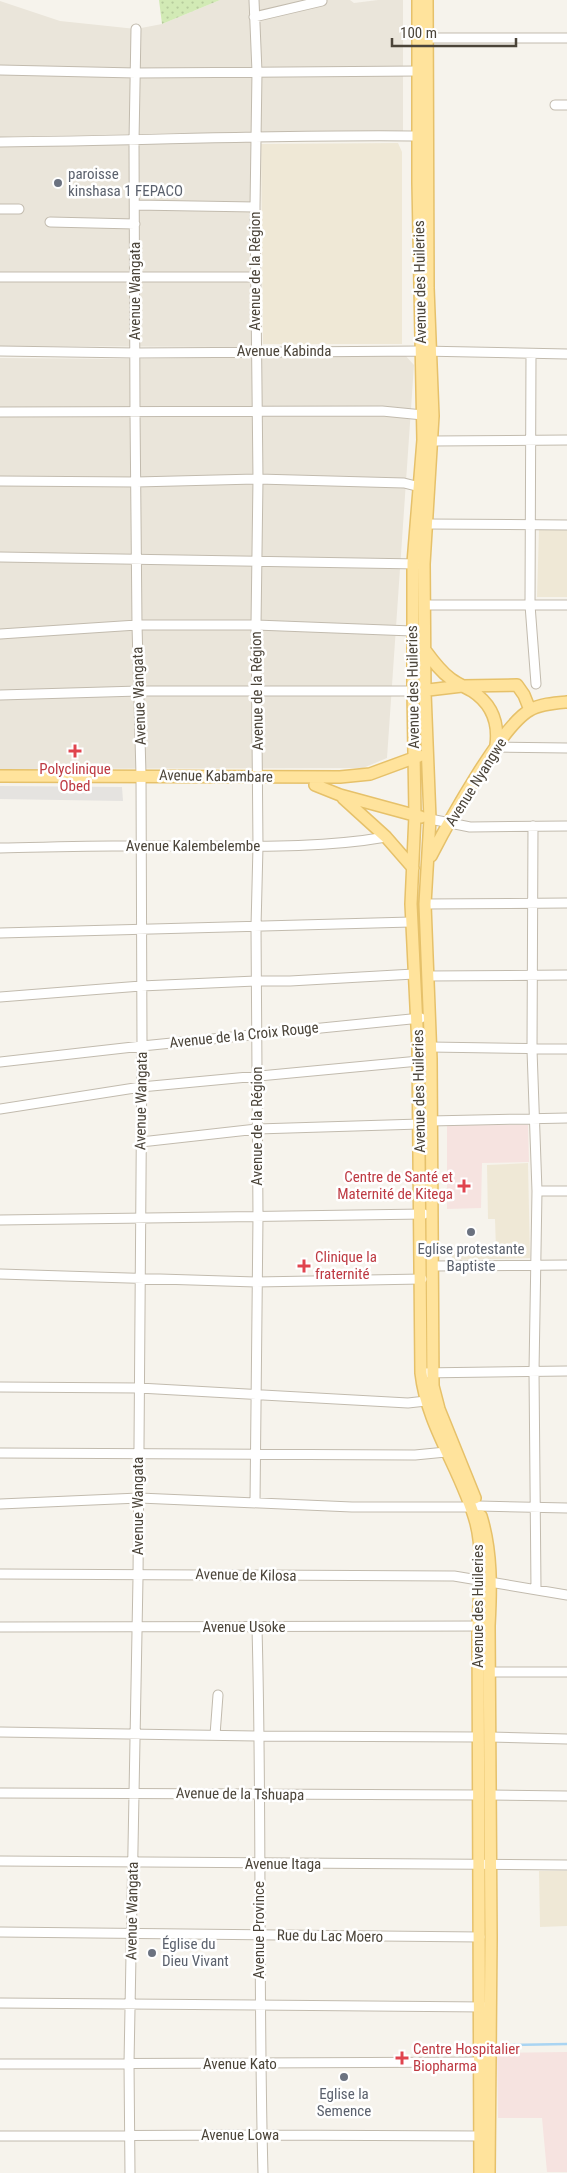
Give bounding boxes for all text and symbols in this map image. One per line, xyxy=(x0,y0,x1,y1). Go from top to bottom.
scale bar xyxy=(392,15,516,47)
text: 100 m xyxy=(400,24,437,42)
place label: paroisse kinshasa 1 FEPACO xyxy=(68,165,183,200)
marker: paroisse kinshasa 1 FEPACO xyxy=(52,177,64,189)
street label: Avenue de la Région xyxy=(246,211,264,331)
street label: Avenue des Huileries xyxy=(410,220,430,344)
street label: Avenue Wangata xyxy=(126,242,144,340)
street label: Avenue Kabinda xyxy=(237,342,331,360)
street label: Avenue des Huileries xyxy=(403,625,423,749)
street label: Avenue de la Région xyxy=(247,631,267,751)
street label: Avenue Wangata xyxy=(128,646,150,746)
street label: Avenue Nyangwe xyxy=(442,735,510,829)
marker: Polyclinique Obed xyxy=(68,744,82,758)
place label: Polyclinique Obed xyxy=(39,760,111,795)
street label: Avenue Kabambare xyxy=(159,766,273,786)
street label: Avenue Kalembelembe xyxy=(126,837,260,855)
street label: Avenue de la Croix Rouge xyxy=(169,1018,319,1052)
street label: Avenue des Huileries xyxy=(409,1029,429,1153)
street label: Avenue Wangata xyxy=(131,1052,151,1150)
street label: Avenue de la Région xyxy=(248,1066,266,1186)
place label: Centre de Santé et Maternité de Kitega xyxy=(337,1168,453,1203)
marker: Centre de Santé et Maternité de Kitega xyxy=(457,1179,471,1193)
marker: Eglise protestante Baptiste xyxy=(465,1226,477,1238)
place label: Eglise protestante Baptiste xyxy=(418,1240,524,1275)
place label: Clinique la fraternité xyxy=(315,1248,377,1283)
marker: Clinique la fraternité xyxy=(297,1259,311,1273)
street label: Avenue Wangata xyxy=(129,1457,147,1555)
street label: Avenue des Huileries xyxy=(469,1544,487,1668)
street label: Avenue de Kilosa xyxy=(195,1565,297,1585)
street label: Avenue Usoke xyxy=(202,1618,286,1636)
street label: Avenue de la Tshuapa xyxy=(176,1784,304,1804)
street label: Avenue Itaga xyxy=(245,1855,321,1873)
street label: Avenue Wangata xyxy=(122,1862,142,1960)
street label: Avenue Province xyxy=(250,1881,268,1979)
street label: Rue du Lac Moero xyxy=(277,1926,383,1946)
place label: Église du Dieu Vivant xyxy=(162,1935,229,1970)
marker: Église du Dieu Vivant xyxy=(146,1947,158,1959)
place label: Centre Hospitalier Biopharma xyxy=(413,2040,520,2075)
marker: Centre Hospitalier Biopharma xyxy=(395,2051,409,2065)
street label: Avenue Kato xyxy=(203,2055,277,2073)
marker: Eglise la Semence xyxy=(338,2071,350,2083)
place label: Eglise la Semence xyxy=(317,2085,371,2120)
street label: Avenue Lowa xyxy=(201,2126,279,2144)

